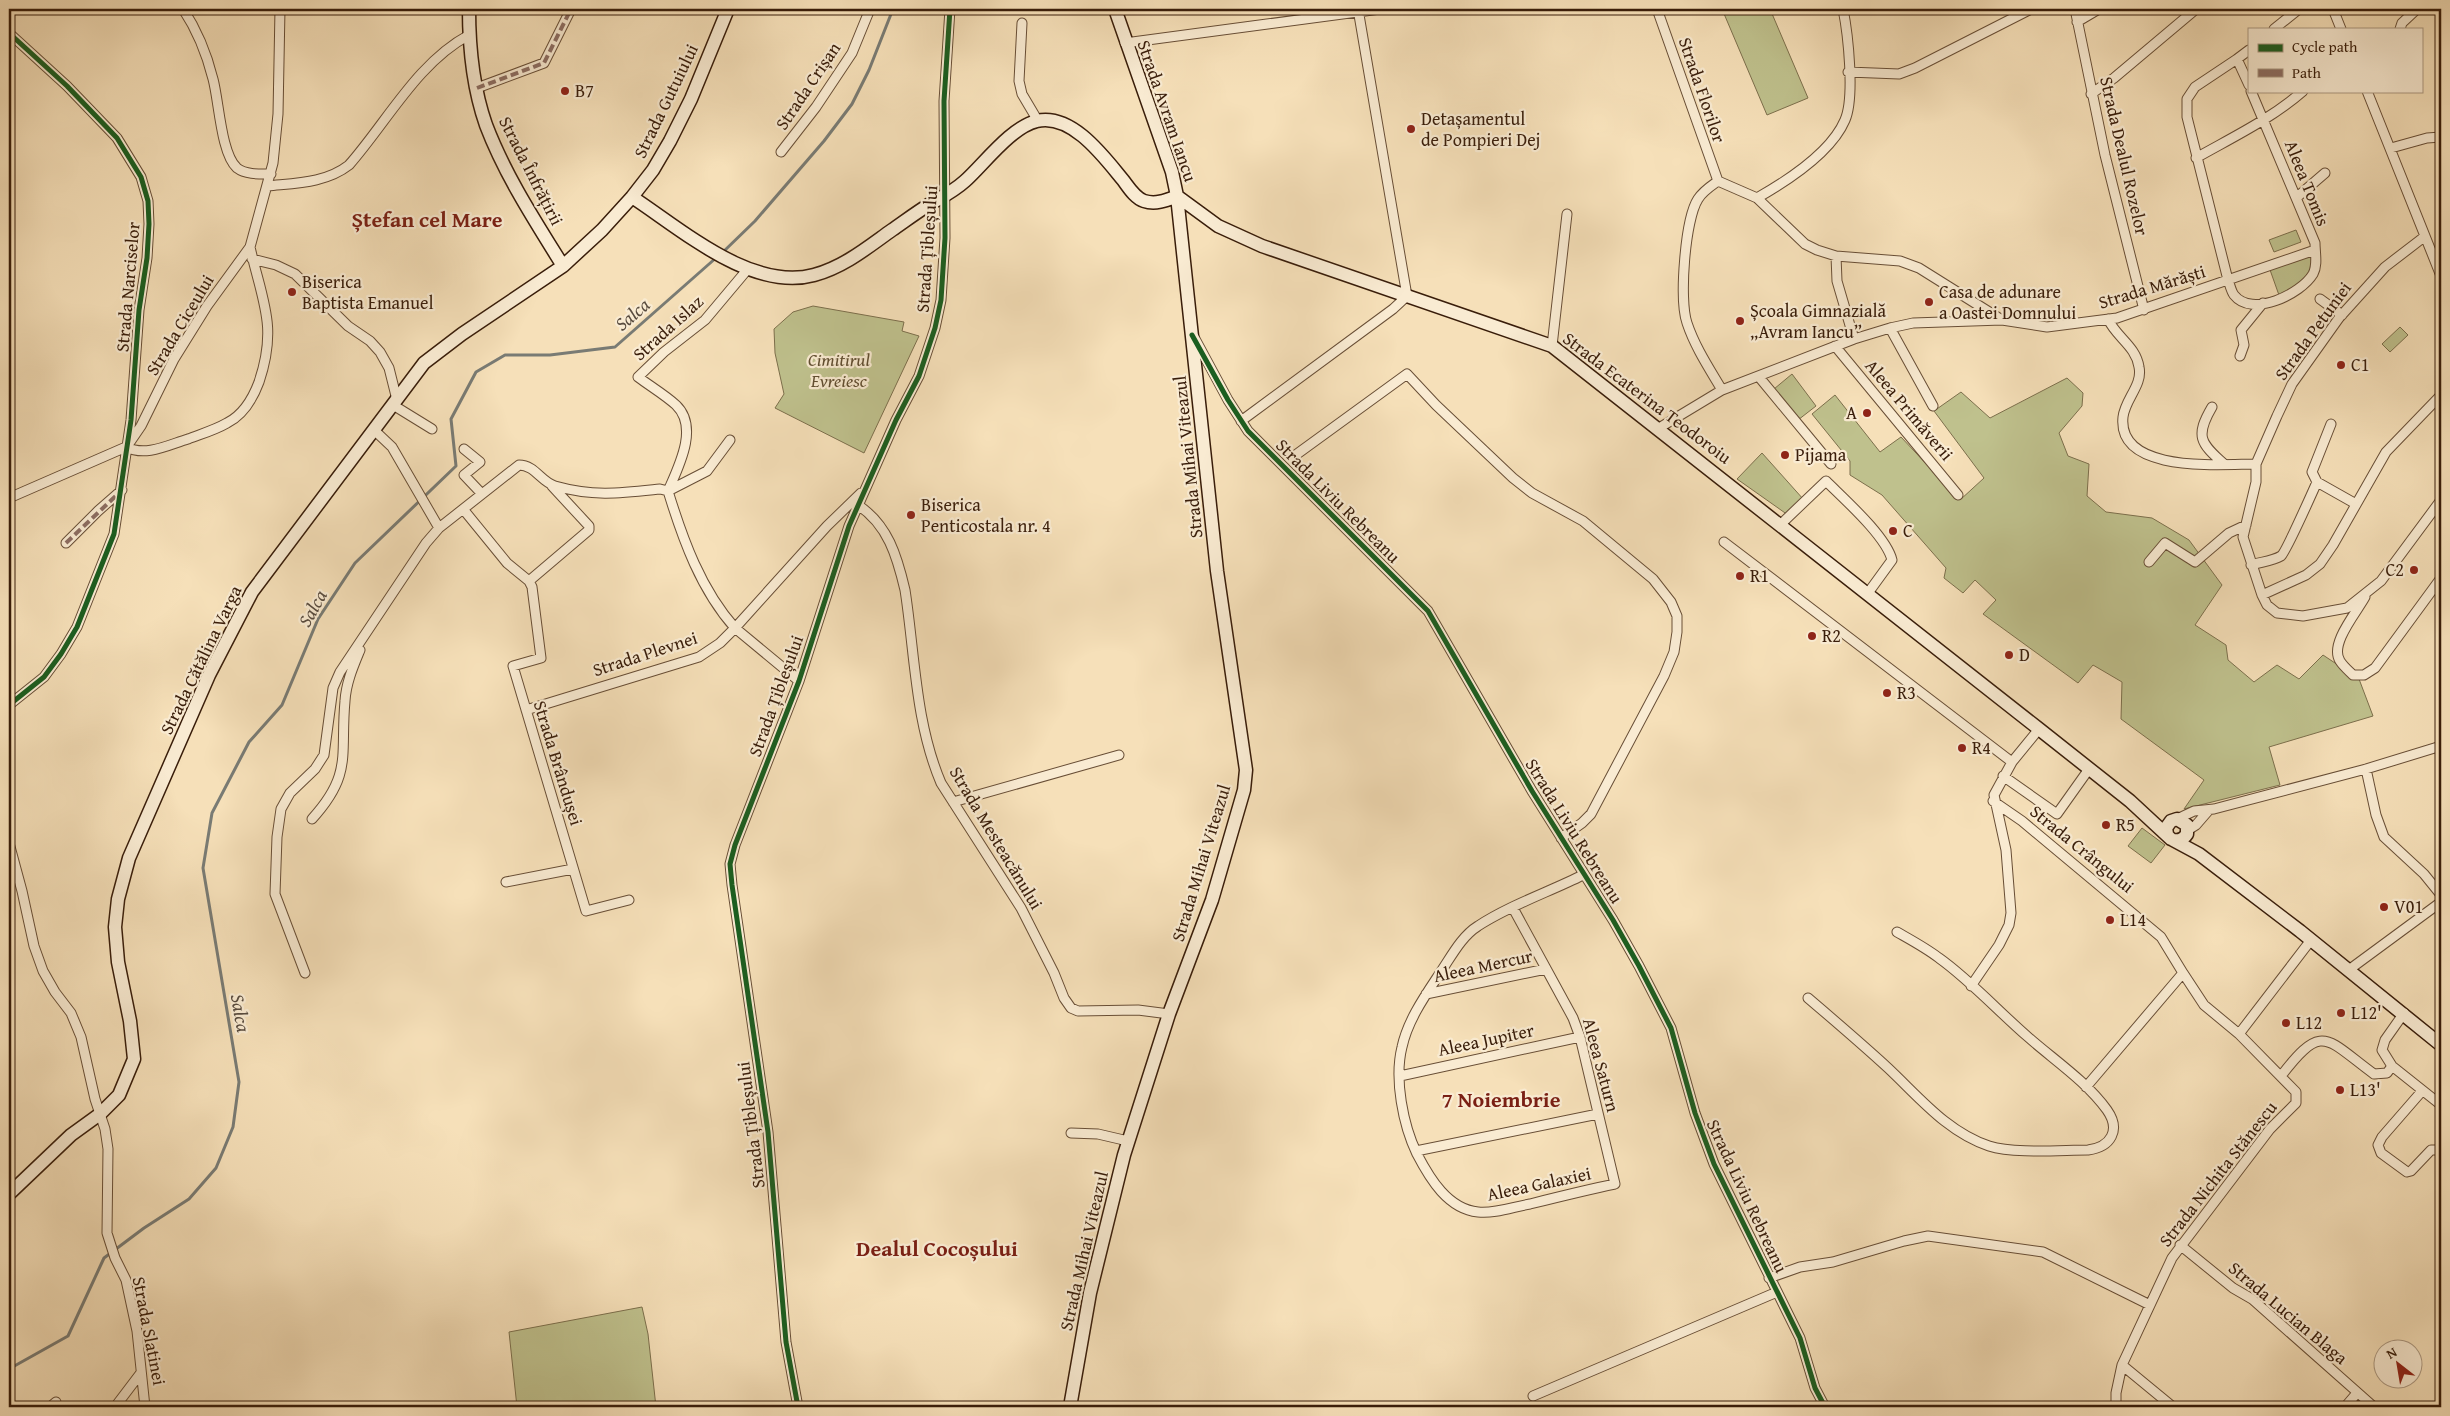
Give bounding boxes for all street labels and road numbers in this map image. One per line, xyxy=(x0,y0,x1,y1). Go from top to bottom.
street label: Strada Florilor xyxy=(1672,33,1733,147)
street label: Strada Crișan xyxy=(768,36,847,135)
street label: Strada Avram Iancu xyxy=(1131,36,1204,186)
street label: Strada Gutuiului xyxy=(626,39,705,162)
street label: Strada Dealul Rozelor xyxy=(2093,74,2156,239)
street label: Strada Înfrățirii xyxy=(492,112,571,230)
street label: Aleea Tomis xyxy=(2278,136,2337,230)
street label: Strada Țibleșului xyxy=(909,184,944,314)
street label: Strada Narciselor xyxy=(108,220,147,353)
street label: Strada Mărăști xyxy=(2095,257,2209,316)
street label: Strada Ciceului xyxy=(139,269,220,380)
street label: Strada Petuniei xyxy=(2268,276,2358,386)
street label: Strada Islaz xyxy=(626,288,709,367)
street label: Strada Ecaterina Teodoroiu xyxy=(1557,325,1738,470)
street label: Aleea Primăverii xyxy=(1859,353,1960,466)
street label: Strada Mihai Viteazul xyxy=(1166,374,1209,540)
street label: Strada Liviu Rebreanu xyxy=(1270,432,1407,569)
street label: Strada Cătălina Varga xyxy=(153,580,249,739)
street label: Strada Plevnei xyxy=(589,624,701,683)
street label: Strada Țibleșului xyxy=(741,631,810,760)
street label: Strada Brândușei xyxy=(527,697,590,829)
street label: Strada Liviu Rebreanu xyxy=(1519,753,1630,909)
street label: Strada Mesteacănului xyxy=(943,761,1050,914)
street label: Strada Mihai Viteazul xyxy=(1164,781,1237,945)
street label: Strada Crângului xyxy=(2024,798,2140,899)
street label: Aleea Mercur xyxy=(1431,942,1536,989)
street label: Aleea Saturn xyxy=(1576,1015,1627,1115)
street label: Aleea Jupiter xyxy=(1435,1016,1537,1063)
street label: Strada Țibleșului xyxy=(729,1060,772,1190)
street label: Strada Nichita Stănescu xyxy=(2152,1095,2283,1252)
street label: Strada Liviu Rebreanu xyxy=(1700,1115,1795,1277)
street label: Aleea Galaxiei xyxy=(1484,1159,1593,1208)
street label: Strada Mihai Viteazul xyxy=(1052,1168,1115,1333)
street label: Strada Lucian Blaga xyxy=(2223,1255,2354,1371)
street label: Strada Slatinei xyxy=(126,1274,173,1388)

